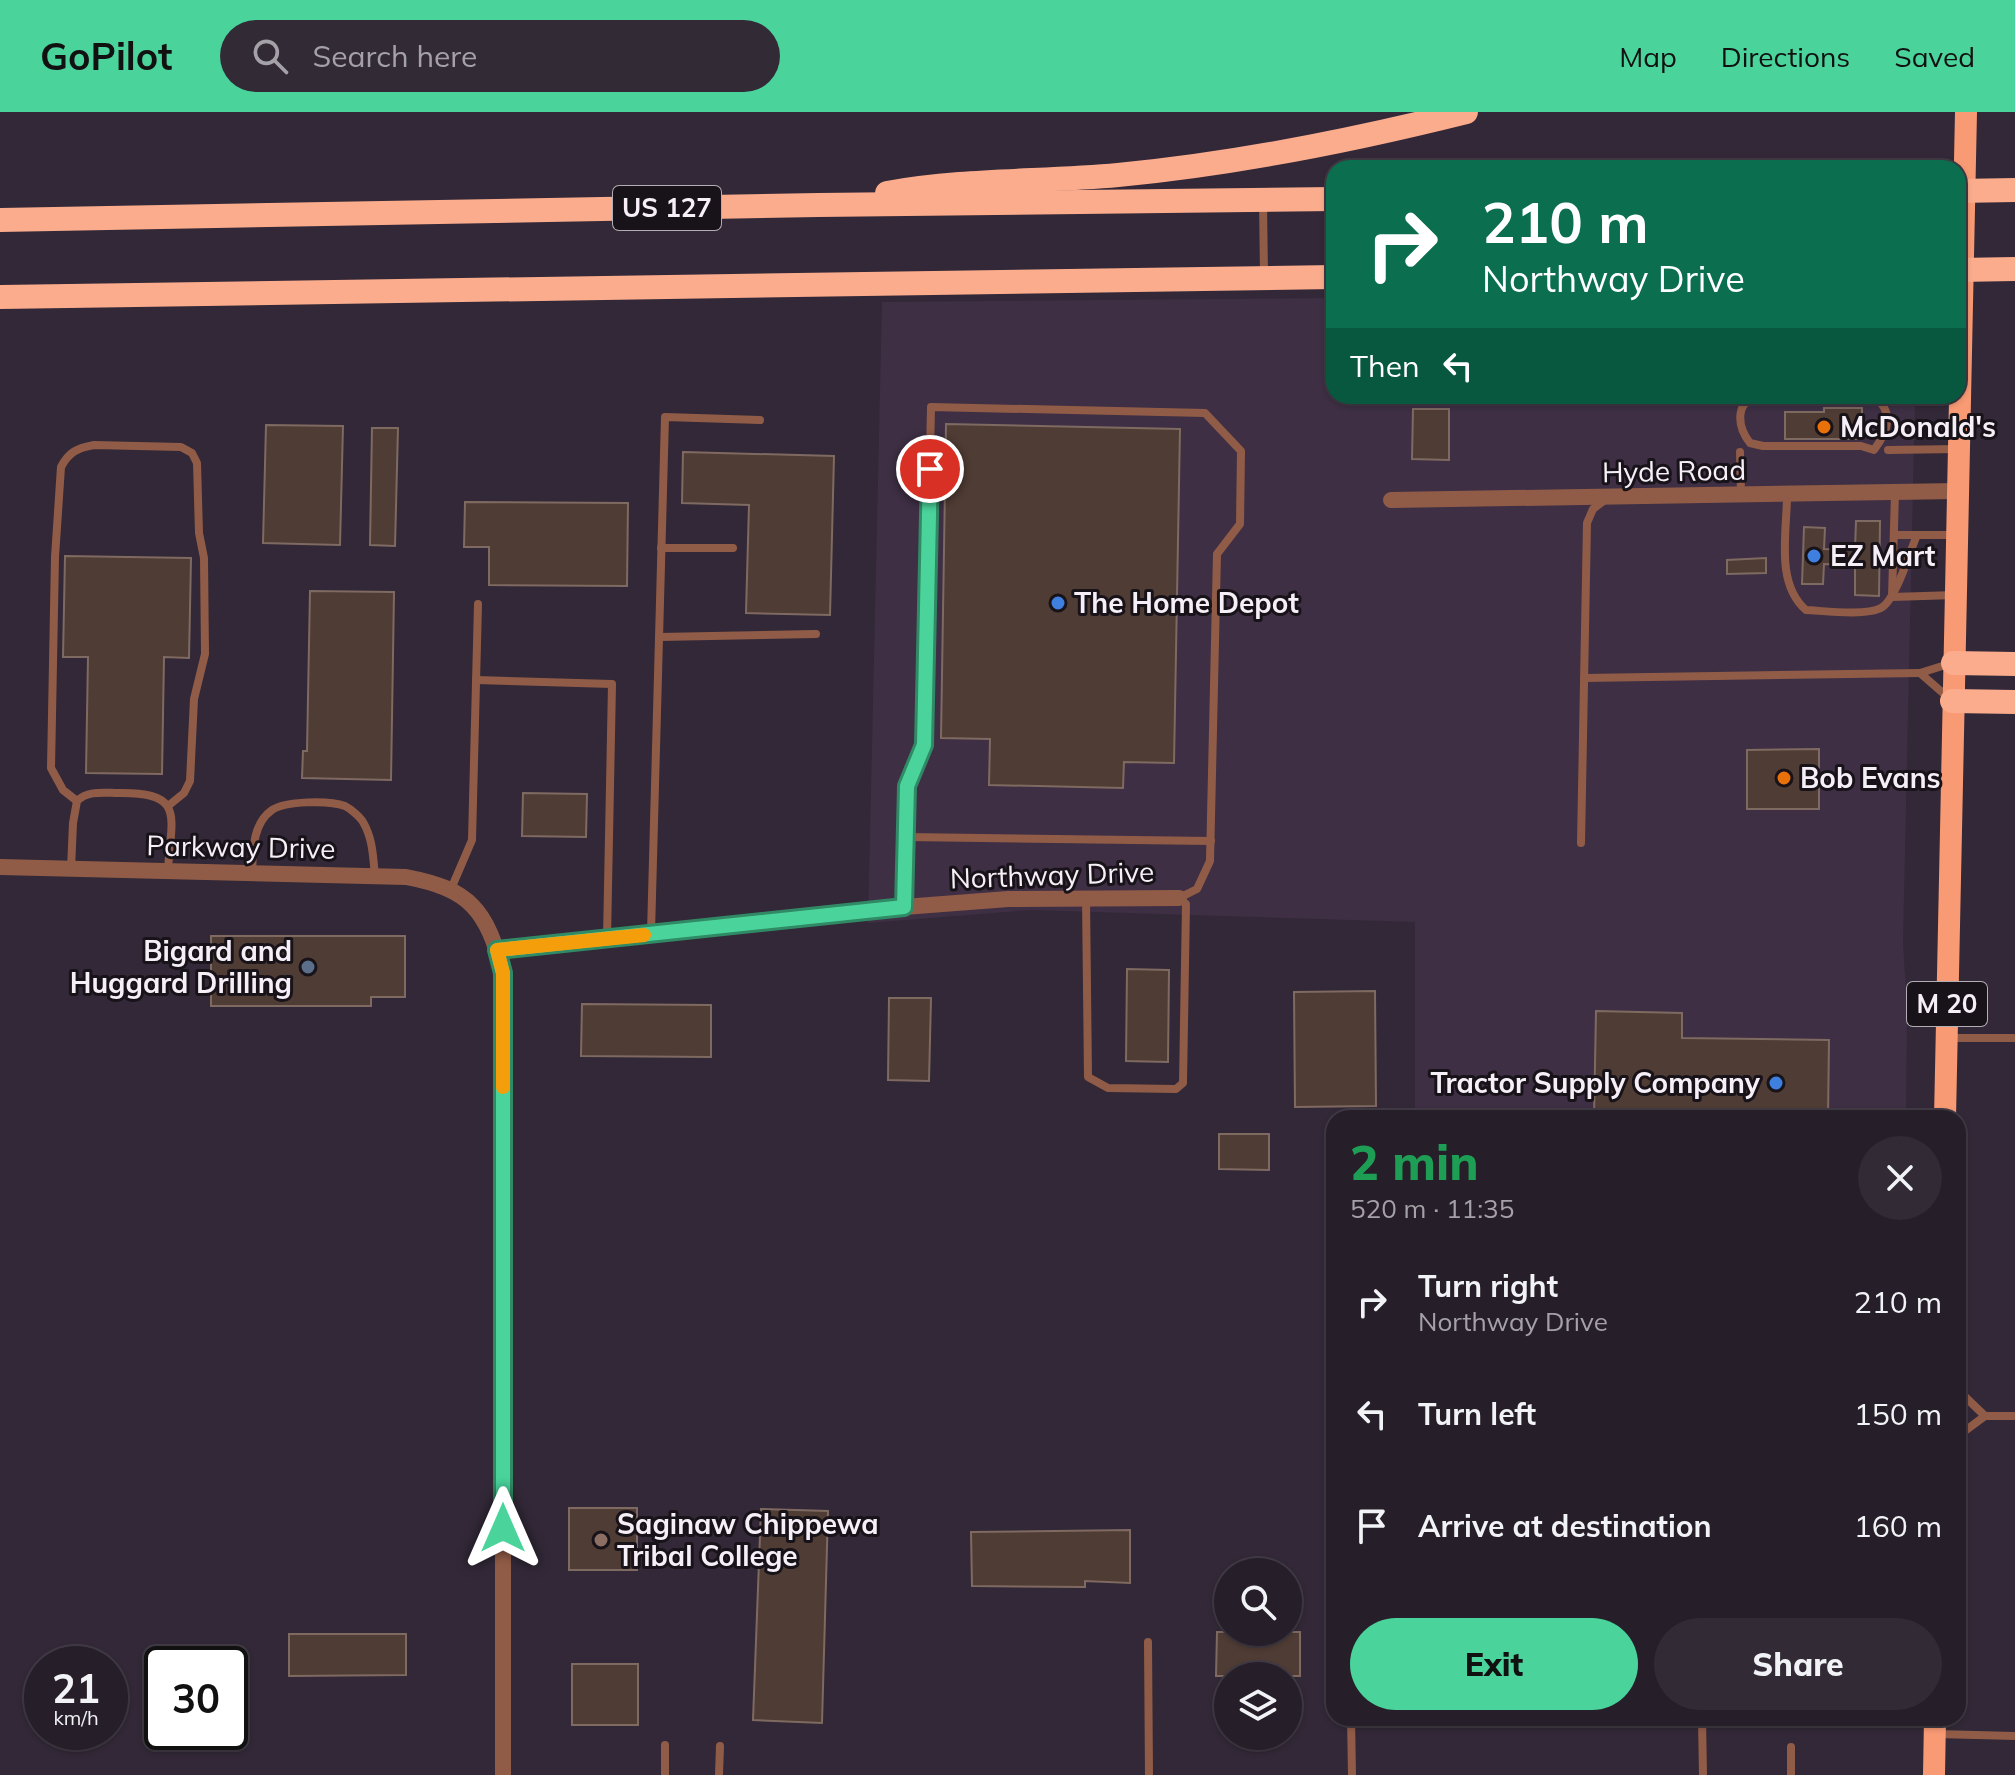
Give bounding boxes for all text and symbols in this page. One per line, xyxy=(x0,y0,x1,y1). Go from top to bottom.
search box xyxy=(220,20,780,92)
text: GoPilot xyxy=(40,32,172,80)
icon: search xyxy=(248,34,292,78)
text: Search here xyxy=(312,37,477,75)
text: Map xyxy=(1619,39,1677,74)
text: Directions xyxy=(1721,39,1850,74)
text: Saved xyxy=(1894,39,1975,74)
road number: US 127 xyxy=(613,186,721,230)
text: 210 m xyxy=(1482,187,1649,257)
icon: right xyxy=(1350,192,1454,296)
text: Northway Drive xyxy=(1482,256,1745,301)
icon: left xyxy=(1436,344,1480,388)
text: Then xyxy=(1350,347,1420,385)
place label: McDonald's xyxy=(1840,409,1996,444)
marker: McDonald's xyxy=(1815,418,1833,436)
pin xyxy=(896,435,964,503)
icon: arrive xyxy=(908,447,952,491)
street label: Hyde Road xyxy=(1602,452,1746,489)
place label: EZ Mart xyxy=(1830,538,1936,573)
marker: EZ Mart xyxy=(1805,547,1823,565)
place label: The Home Depot xyxy=(1074,585,1299,620)
marker: The Home Depot xyxy=(1049,594,1067,612)
place label: Bob Evans xyxy=(1800,760,1941,795)
marker: Bob Evans xyxy=(1775,769,1793,787)
street label: Parkway Drive xyxy=(146,827,336,866)
street label: Northway Drive xyxy=(949,853,1155,896)
place label: Bigard and Huggard Drilling xyxy=(70,933,292,1000)
marker: Bigard and Huggard Drilling xyxy=(299,958,317,976)
road number: M 20 xyxy=(1907,982,1987,1026)
place label: Tractor Supply Company xyxy=(1430,1065,1761,1100)
marker: Tractor Supply Company xyxy=(1767,1074,1785,1092)
text: 2 min xyxy=(1350,1132,1479,1192)
button: close xyxy=(1858,1136,1942,1220)
text: 520 m · 11:35 xyxy=(1350,1192,1514,1225)
text: Turn right xyxy=(1418,1267,1558,1305)
icon: right xyxy=(1350,1280,1394,1324)
text: 210 m xyxy=(1854,1283,1942,1321)
text: Northway Drive xyxy=(1418,1305,1608,1338)
icon: left xyxy=(1350,1392,1394,1436)
text: Turn left xyxy=(1418,1395,1536,1433)
text: 150 m xyxy=(1854,1395,1942,1433)
position arrow xyxy=(461,1486,545,1570)
icon: arrive xyxy=(1350,1504,1394,1548)
place label: Saginaw Chippewa Tribal College xyxy=(617,1506,879,1573)
text: Arrive at destination xyxy=(1418,1507,1712,1545)
text: 160 m xyxy=(1854,1507,1942,1545)
marker: Saginaw Chippewa Tribal College xyxy=(592,1531,610,1549)
map controls xyxy=(1214,1558,1302,1750)
button: search xyxy=(1214,1558,1302,1646)
button: Exit xyxy=(1350,1618,1638,1710)
button: Share xyxy=(1654,1618,1942,1710)
speed limit sign: 30 xyxy=(144,1646,248,1750)
button: layers xyxy=(1214,1662,1302,1750)
text: 21 xyxy=(52,1663,100,1713)
text: km/h xyxy=(53,1705,99,1730)

